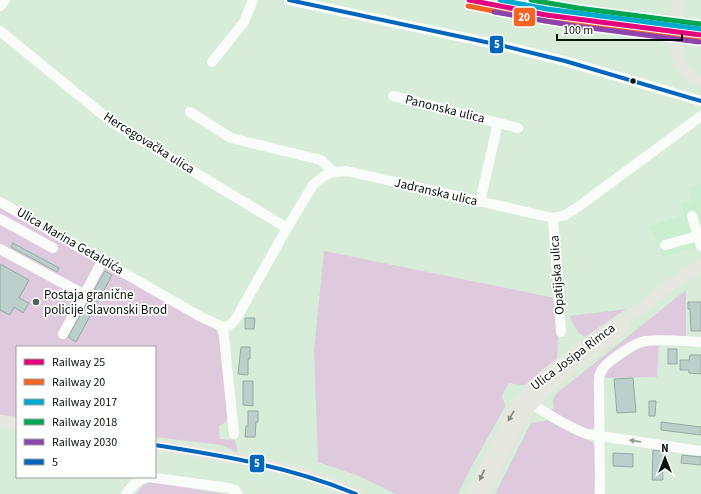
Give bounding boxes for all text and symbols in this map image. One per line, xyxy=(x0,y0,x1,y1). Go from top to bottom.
line badge: 20 xyxy=(513,7,536,27)
text: 20 xyxy=(518,10,530,25)
scale bar xyxy=(557,16,682,42)
text: 100 m xyxy=(563,22,593,39)
line badge: 5 xyxy=(489,35,504,54)
text: 5 xyxy=(494,37,500,52)
unlabelled marker xyxy=(628,76,638,86)
street label: Panonska ulica xyxy=(403,90,487,128)
street label: Hercegovačka ulica xyxy=(100,108,198,178)
street label: Jadranska ulica xyxy=(393,174,479,210)
street label: Ulica Marina Getaldića xyxy=(13,203,127,279)
street label: Opatijska ulica xyxy=(545,235,569,315)
place label: Postaja granične policije Slavonski Brod xyxy=(44,286,167,319)
marker: Postaja granične policije Slavonski Brod xyxy=(31,297,41,307)
street label: Ulica Josipa Rimca xyxy=(527,319,619,395)
legend xyxy=(16,346,156,478)
text: Railway 25 xyxy=(52,354,105,371)
text: Railway 20 xyxy=(52,374,105,391)
text: Railway 2017 xyxy=(52,394,117,411)
one-way arrow xyxy=(507,410,514,422)
text: Railway 2018 xyxy=(52,414,117,431)
text: Railway 2030 xyxy=(52,434,117,451)
one-way arrow xyxy=(629,438,641,444)
north arrow xyxy=(645,438,685,478)
text: N xyxy=(661,441,669,456)
text: 5 xyxy=(52,454,58,471)
line badge: 5 xyxy=(249,454,265,473)
text: 5 xyxy=(254,456,260,471)
one-way arrow xyxy=(479,469,485,481)

